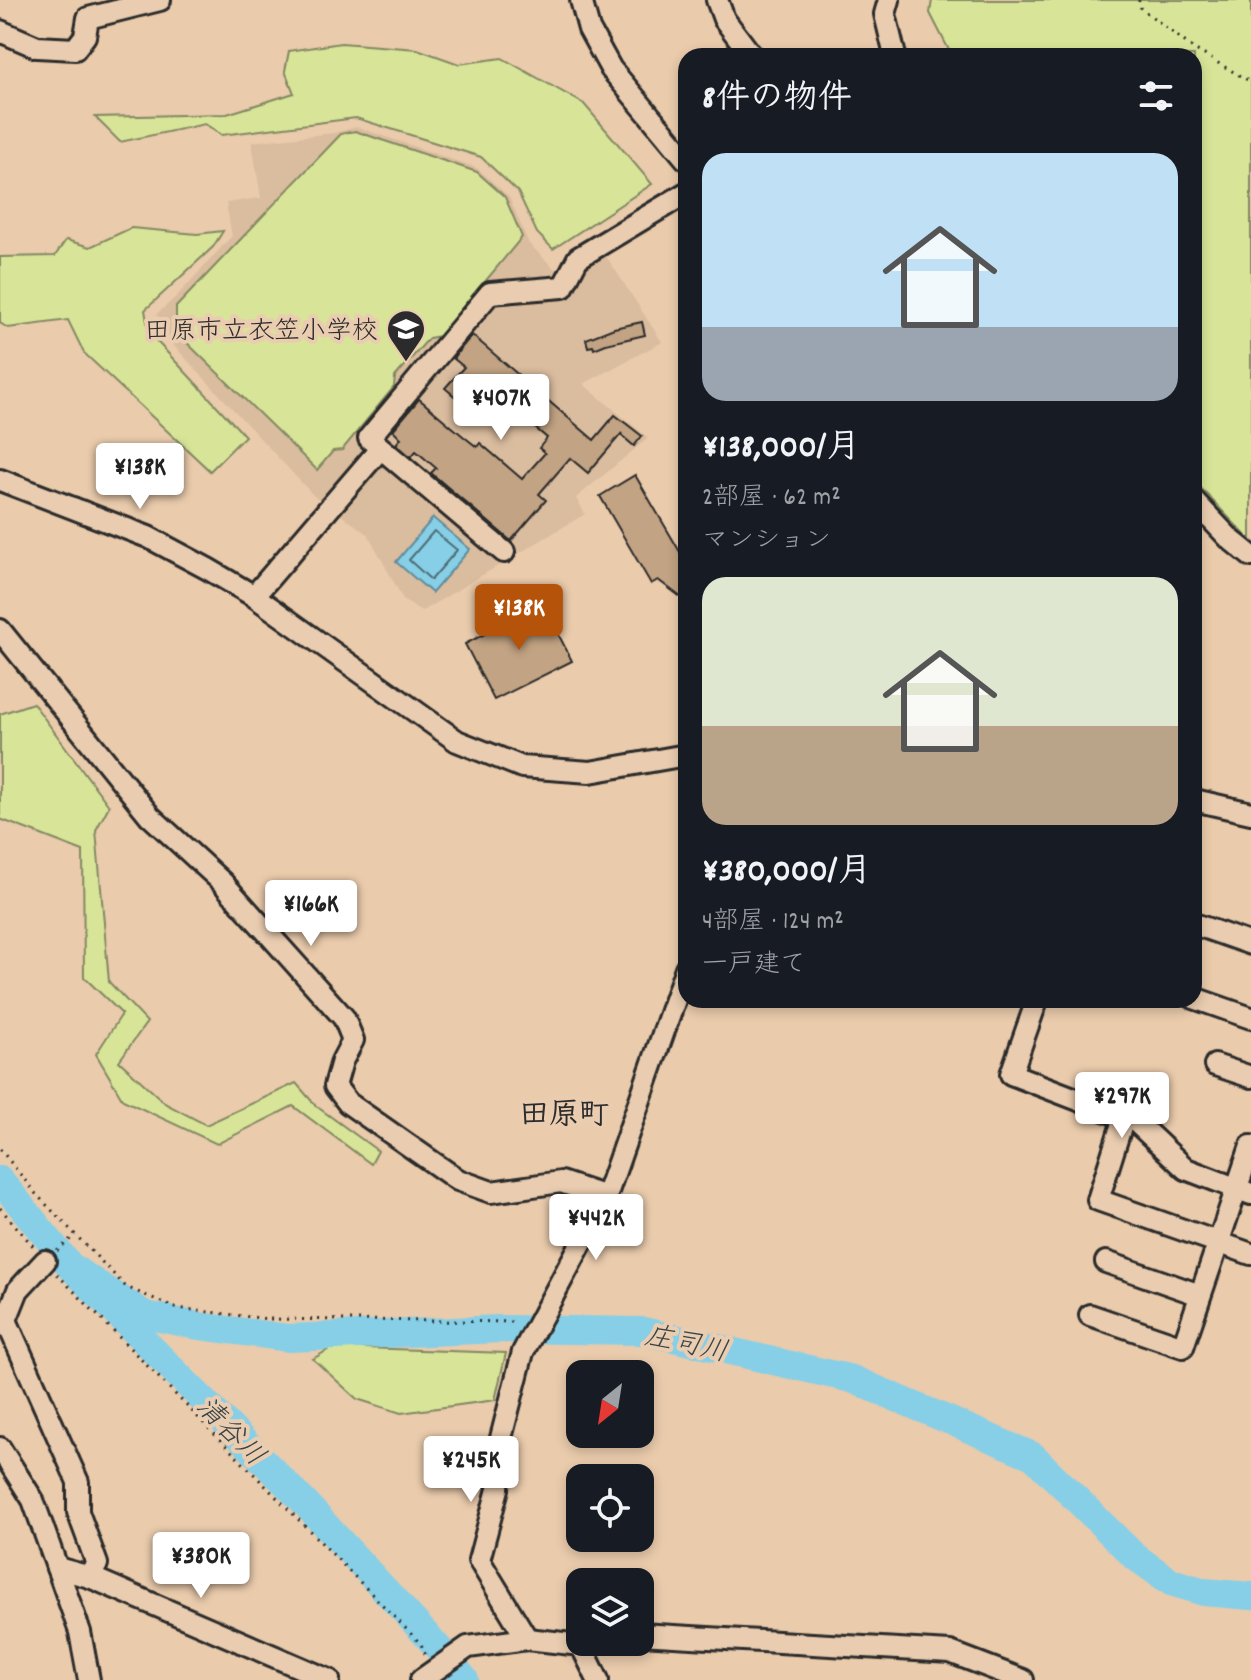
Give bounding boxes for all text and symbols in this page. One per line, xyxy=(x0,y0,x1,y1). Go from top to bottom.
icon: filters xyxy=(1134,74,1178,118)
text: 8件の物件 xyxy=(702,76,852,125)
icon: home xyxy=(868,205,1012,349)
school or university icon: 田原市立衣笠小学校 xyxy=(385,308,427,363)
place label: 田原市立衣笠小学校 xyxy=(144,314,378,351)
pin: ¥407K xyxy=(445,374,557,442)
text: ¥407K xyxy=(471,381,531,418)
text: ¥138,000/月 xyxy=(702,425,860,474)
pin: ¥138K xyxy=(84,443,196,511)
text: ¥138K xyxy=(114,450,166,487)
text: 2部屋 · 62 m² xyxy=(702,480,841,517)
text: マンション xyxy=(702,523,831,560)
pin: ¥138K xyxy=(463,584,575,652)
text: ¥138K xyxy=(493,591,545,628)
icon: home xyxy=(868,629,1012,773)
text: ¥380,000/月 xyxy=(702,849,871,898)
pin: ¥166K xyxy=(255,880,367,948)
text: ¥166K xyxy=(283,887,339,924)
text: 4部屋 · 124 m² xyxy=(702,904,844,941)
text: 一戸建て xyxy=(702,947,806,984)
pin: ¥297K xyxy=(1066,1072,1178,1140)
text: ¥297K xyxy=(1093,1079,1151,1116)
district label: 田原町 xyxy=(519,1096,609,1139)
pin: ¥442K xyxy=(540,1194,652,1262)
text: ¥442K xyxy=(567,1201,625,1238)
water label: 庄司川 xyxy=(641,1319,731,1375)
north arrow xyxy=(566,1360,654,1448)
map controls xyxy=(566,1360,654,1656)
water label: 清谷川 xyxy=(185,1390,272,1477)
pin: ¥245K xyxy=(415,1436,527,1504)
text: ¥245K xyxy=(442,1443,500,1480)
button: locate xyxy=(566,1464,654,1552)
pin: ¥380K xyxy=(145,1532,257,1600)
text: ¥380K xyxy=(171,1539,231,1576)
button: layers xyxy=(566,1568,654,1656)

